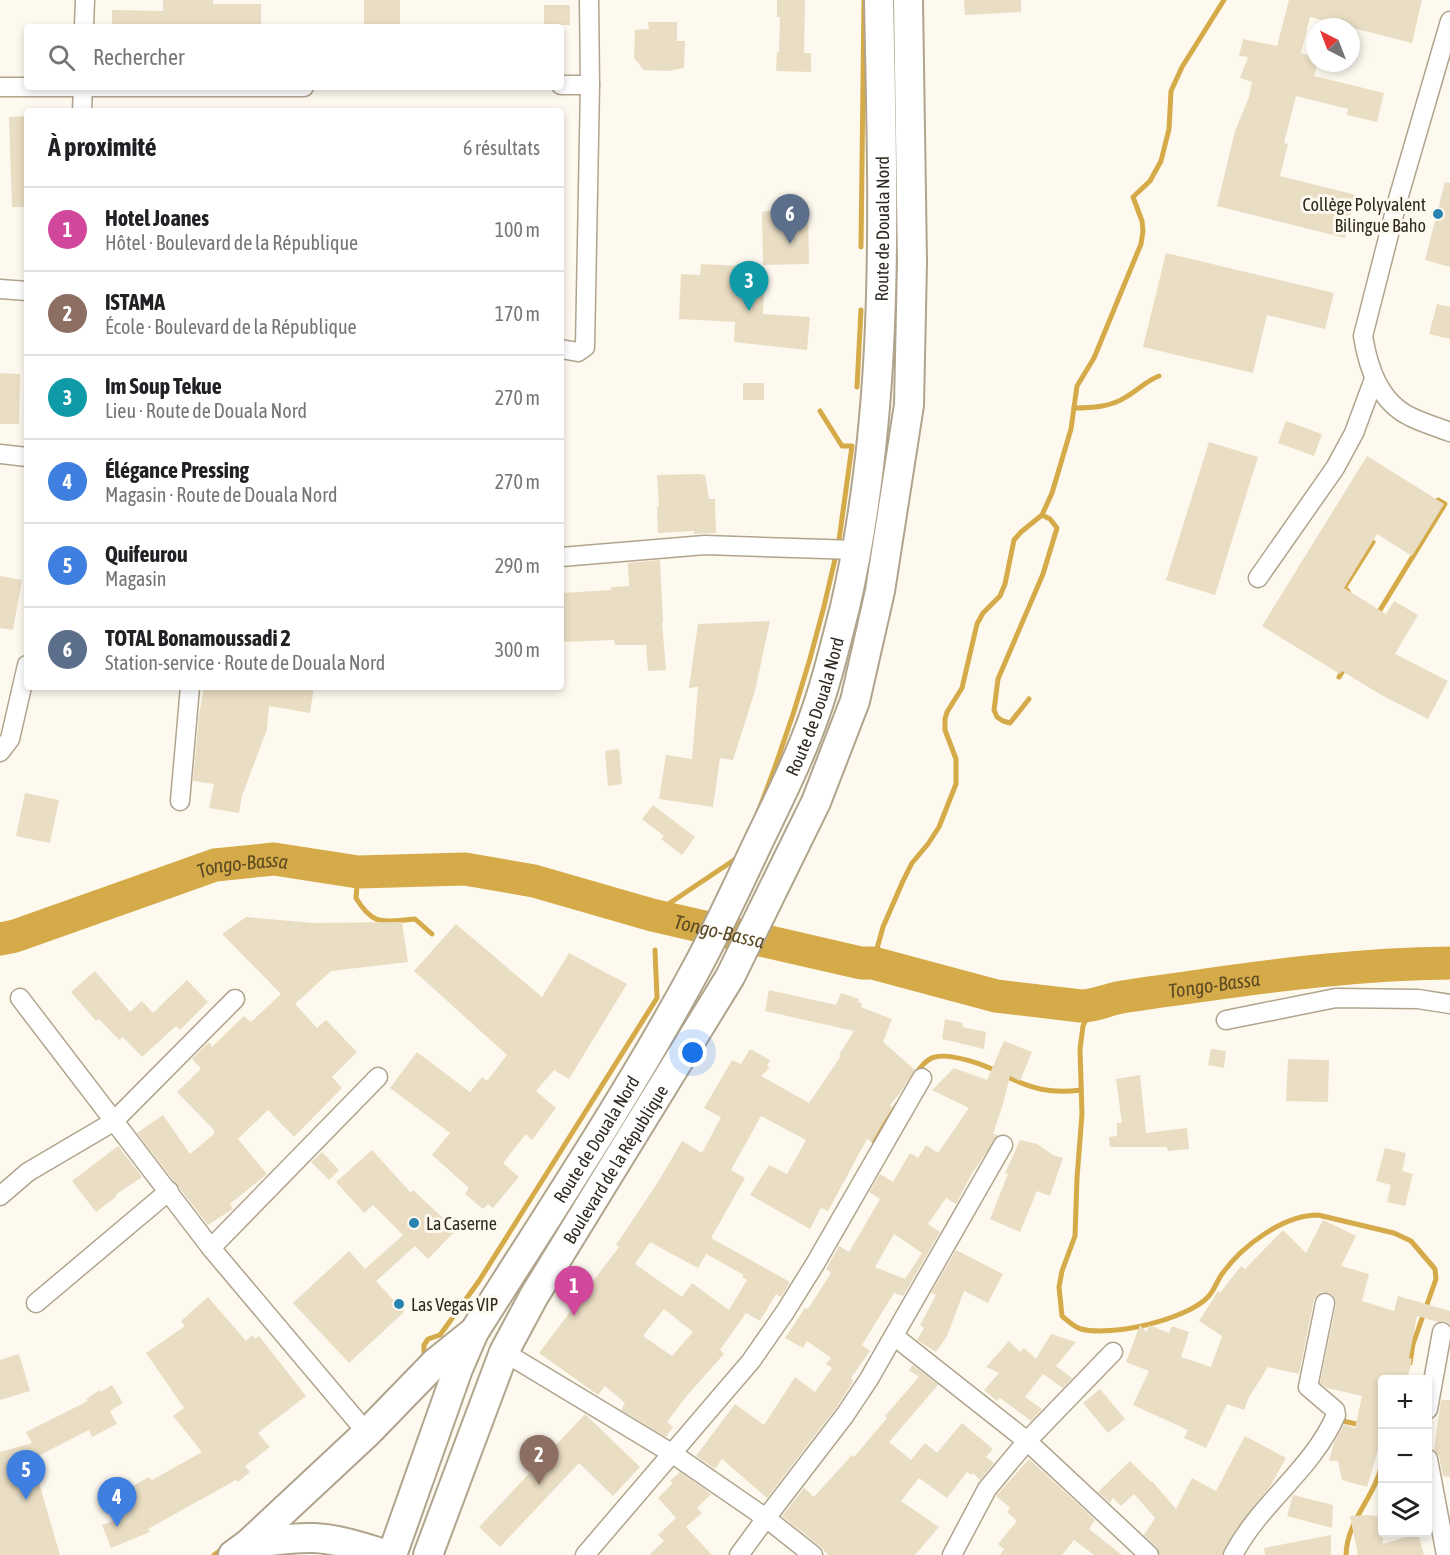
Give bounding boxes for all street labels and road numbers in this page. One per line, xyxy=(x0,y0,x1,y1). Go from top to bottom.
street label: Route de Douala Nord xyxy=(870,156,893,302)
street label: Route de Douala Nord xyxy=(781,635,847,779)
street label: Route de Douala Nord xyxy=(549,1072,643,1206)
street label: Boulevard de la République xyxy=(558,1081,672,1247)

